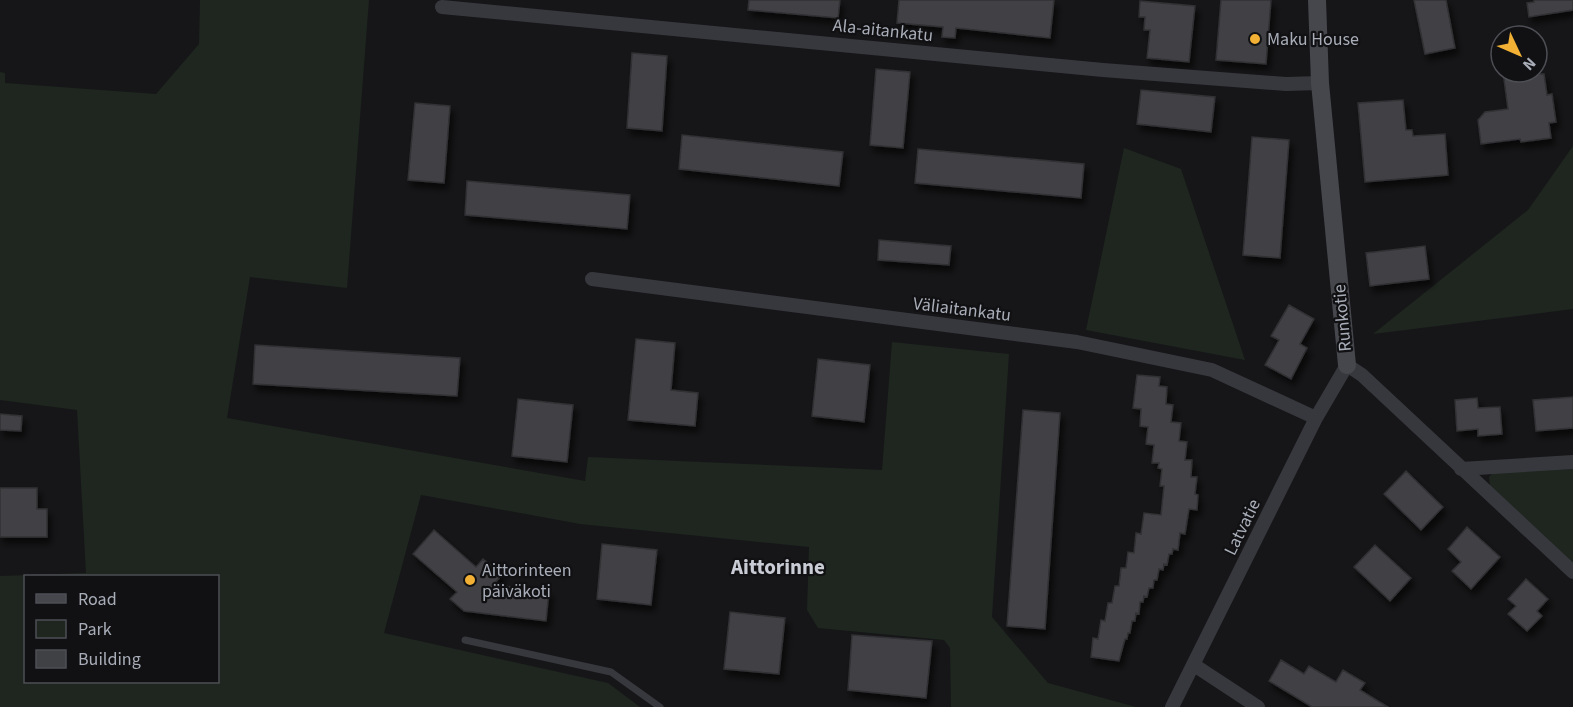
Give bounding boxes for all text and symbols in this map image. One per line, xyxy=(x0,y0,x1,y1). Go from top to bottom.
street label: Ala-aitankatu xyxy=(832,13,934,48)
north arrow xyxy=(1489,24,1549,84)
place label: Maku House xyxy=(1267,27,1359,52)
marker: Maku House xyxy=(1248,32,1262,46)
text: N xyxy=(1517,52,1541,75)
street label: Runkotie xyxy=(1327,283,1358,353)
street label: Väliaitankatu xyxy=(912,291,1012,328)
street label: Latvatie xyxy=(1218,495,1267,560)
district label: Aittorinne xyxy=(730,552,825,582)
place label: Aittorinteen päiväkoti xyxy=(482,558,572,604)
marker: Aittorinteen päiväkoti xyxy=(463,573,477,587)
legend xyxy=(24,575,219,683)
text: Road xyxy=(78,587,117,612)
text: Park xyxy=(78,617,112,642)
text: Building xyxy=(78,647,141,672)

